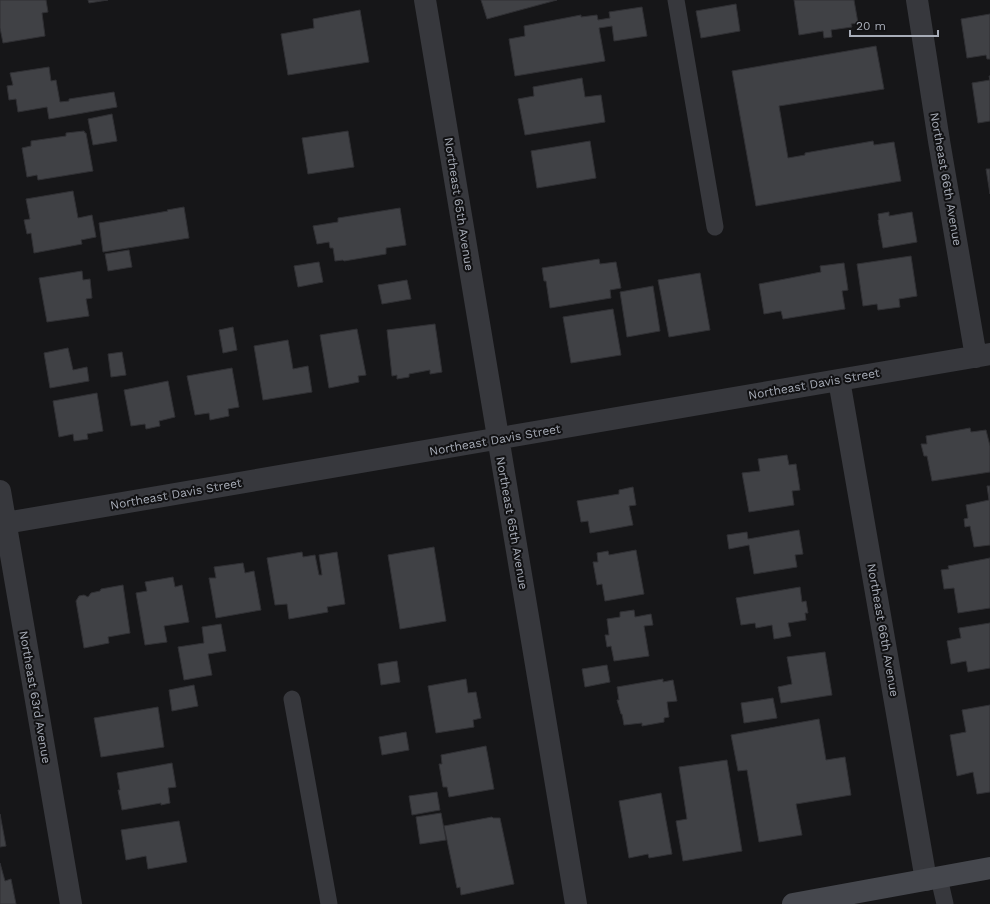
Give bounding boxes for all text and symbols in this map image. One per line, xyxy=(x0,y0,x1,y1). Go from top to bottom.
scale bar xyxy=(850,12,938,38)
text: 20 m xyxy=(856,19,886,33)
street label: Northeast 66th Avenue xyxy=(927,111,965,247)
street label: Northeast 65th Avenue xyxy=(442,136,476,272)
street label: Northeast Davis Street xyxy=(747,366,881,402)
street label: Northeast Davis Street xyxy=(428,422,562,458)
street label: Northeast 65th Avenue xyxy=(493,455,531,591)
street label: Northeast Davis Street xyxy=(109,476,243,512)
street label: Northeast 66th Avenue xyxy=(864,562,902,698)
street label: Northeast 63rd Avenue xyxy=(16,629,54,765)

